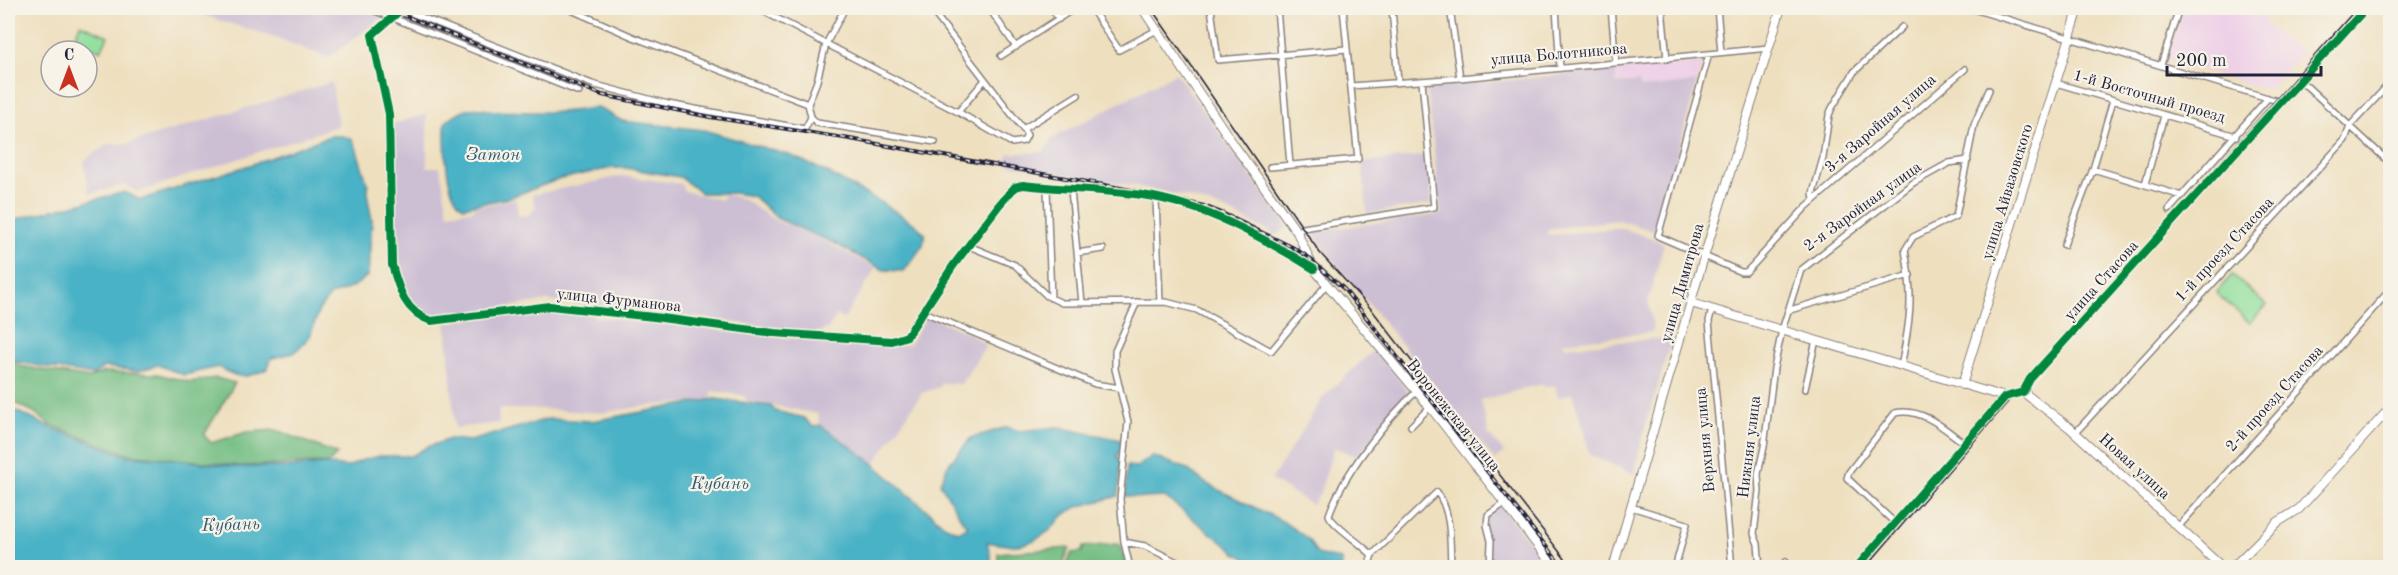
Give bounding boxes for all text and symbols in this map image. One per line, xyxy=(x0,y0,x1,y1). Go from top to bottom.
north arrow xyxy=(39,39,99,99)
scale bar xyxy=(2167,39,2322,77)
street label: улица Болотникова xyxy=(1490,41,1628,69)
text: С xyxy=(64,48,74,64)
text: 200 m xyxy=(2176,52,2227,70)
street label: 1-й Восточный проезд xyxy=(2071,68,2227,126)
street label: 3-я Заройная улица xyxy=(1822,72,1940,176)
street label: улица Айвазовского xyxy=(1980,122,2036,262)
water label: Затон xyxy=(466,146,520,164)
street label: 2-я Заройная улица xyxy=(1801,159,1925,255)
street label: 1-й проезд Стасова xyxy=(2173,195,2277,305)
street label: улица Димитрова xyxy=(1658,222,1708,344)
street label: улица Стасова xyxy=(2062,238,2142,324)
street label: улица Фурманова xyxy=(556,287,682,316)
street label: 2-й проезд Стасова xyxy=(2223,343,2327,455)
street label: Воронежская улица xyxy=(1403,357,1503,475)
street label: Верхняя улица xyxy=(1693,387,1719,493)
street label: Нижняя улица xyxy=(1736,395,1764,499)
street label: Новая улица xyxy=(2095,431,2173,503)
water label: Кубань xyxy=(690,475,749,493)
water label: Кубань xyxy=(201,515,260,535)

